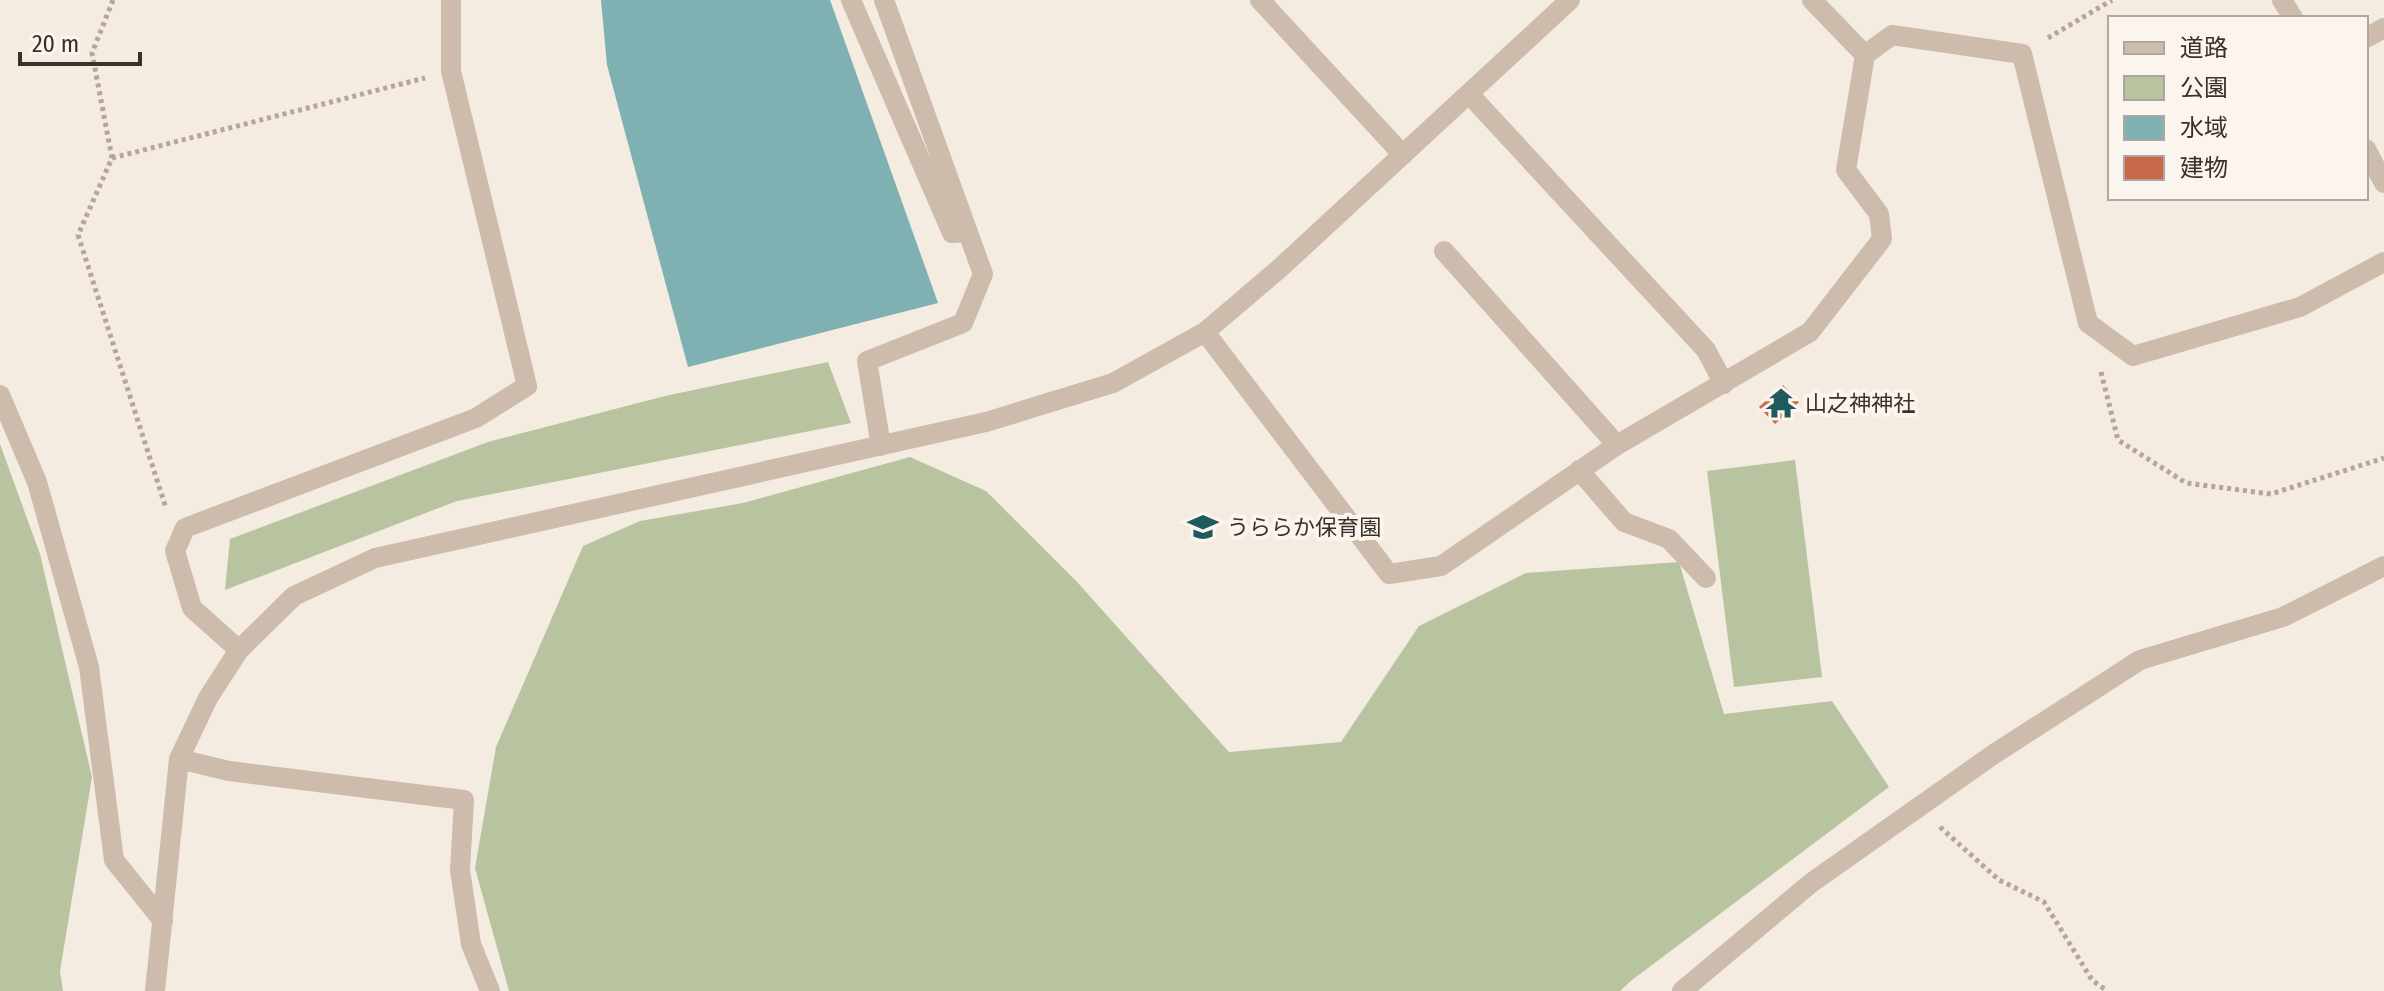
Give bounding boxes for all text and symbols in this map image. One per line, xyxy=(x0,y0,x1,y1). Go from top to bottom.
scale bar xyxy=(20,16,140,66)
legend xyxy=(2108,16,2368,200)
text: 20 m xyxy=(32,30,79,58)
text: 道路 xyxy=(2180,34,2228,62)
text: 公園 xyxy=(2180,74,2228,102)
text: 水域 xyxy=(2180,114,2228,142)
text: 建物 xyxy=(2180,154,2228,182)
temple icon: 山之神神社 xyxy=(1764,386,1798,420)
place label: 山之神神社 xyxy=(1805,390,1915,417)
school or university icon: うららか保育園 xyxy=(1186,510,1220,544)
place label: うららか保育園 xyxy=(1227,514,1381,541)

